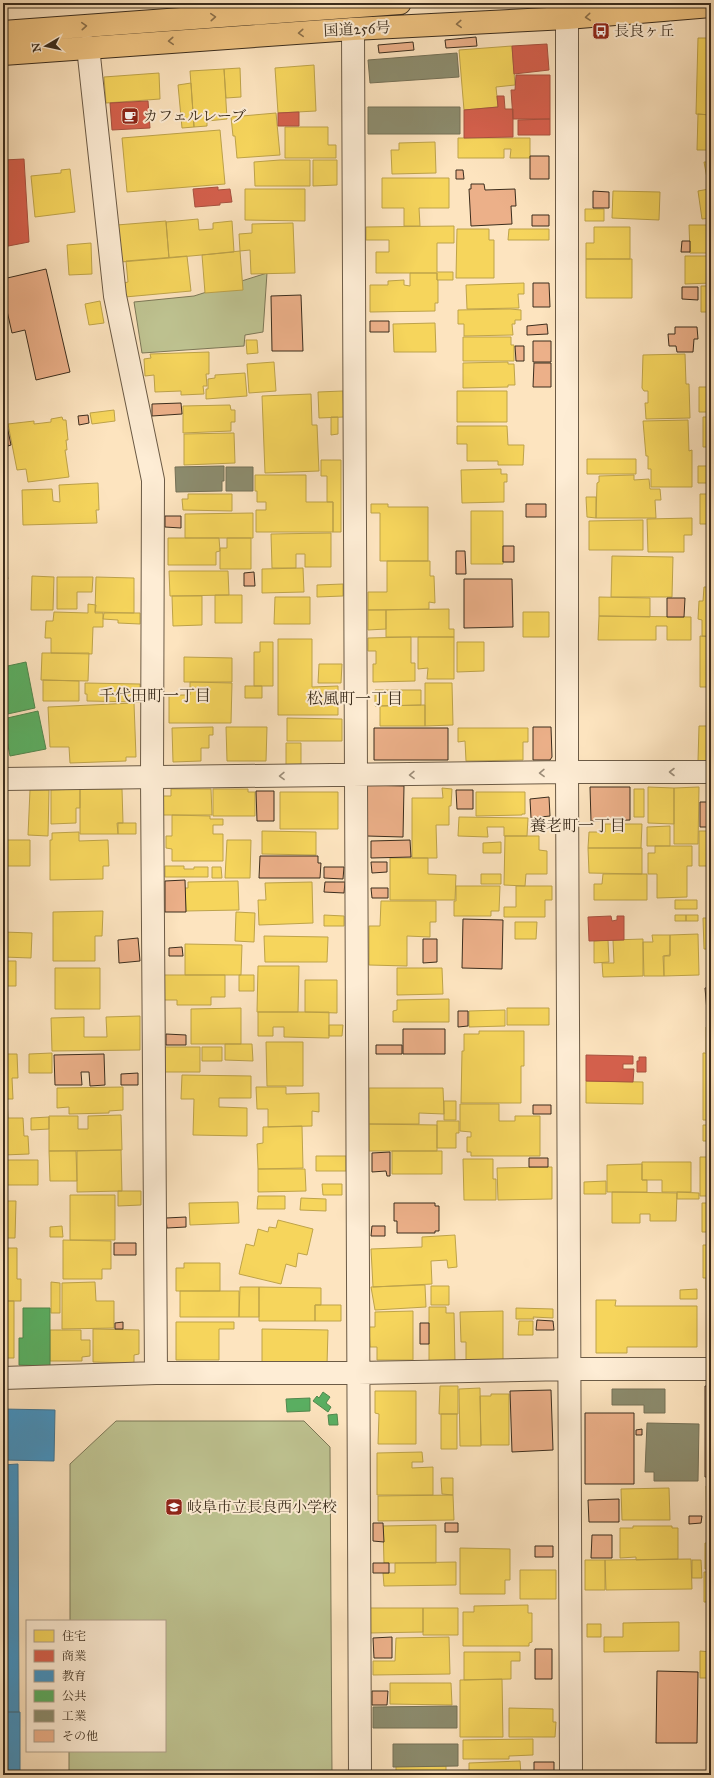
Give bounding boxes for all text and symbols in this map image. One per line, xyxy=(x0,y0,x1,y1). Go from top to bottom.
one-way arrow xyxy=(210,12,216,21)
one-way arrow xyxy=(585,12,591,21)
street label: 国道256号 xyxy=(323,18,391,40)
one-way arrow xyxy=(456,20,462,28)
bus stop icon: 長良ヶ丘 xyxy=(591,21,611,41)
one-way arrow xyxy=(81,22,87,31)
place label: 長良ヶ丘 xyxy=(614,22,674,40)
north arrow xyxy=(26,26,66,66)
one-way arrow xyxy=(298,28,304,37)
one-way arrow xyxy=(168,37,174,46)
text: N xyxy=(29,41,44,53)
cafe icon: カフェルレーブ xyxy=(120,106,140,126)
place label: カフェルレーブ xyxy=(143,107,246,125)
district label: 千代田町一丁目 xyxy=(99,686,211,705)
district label: 松風町一丁目 xyxy=(307,689,403,708)
one-way arrow xyxy=(669,768,675,776)
one-way arrow xyxy=(539,769,545,777)
one-way arrow xyxy=(409,771,415,779)
one-way arrow xyxy=(279,772,285,781)
district label: 養老町一丁目 xyxy=(530,816,626,835)
school or university icon: 岐阜市立長良西小学校 xyxy=(164,1497,184,1517)
place label: 岐阜市立長良西小学校 xyxy=(187,1498,337,1516)
legend xyxy=(26,1620,166,1752)
text: 住宅 xyxy=(62,1629,86,1643)
text: 商業 xyxy=(62,1649,86,1663)
text: 教育 xyxy=(62,1669,86,1683)
text: 公共 xyxy=(62,1689,86,1703)
text: 工業 xyxy=(62,1709,86,1723)
text: その他 xyxy=(62,1729,98,1743)

